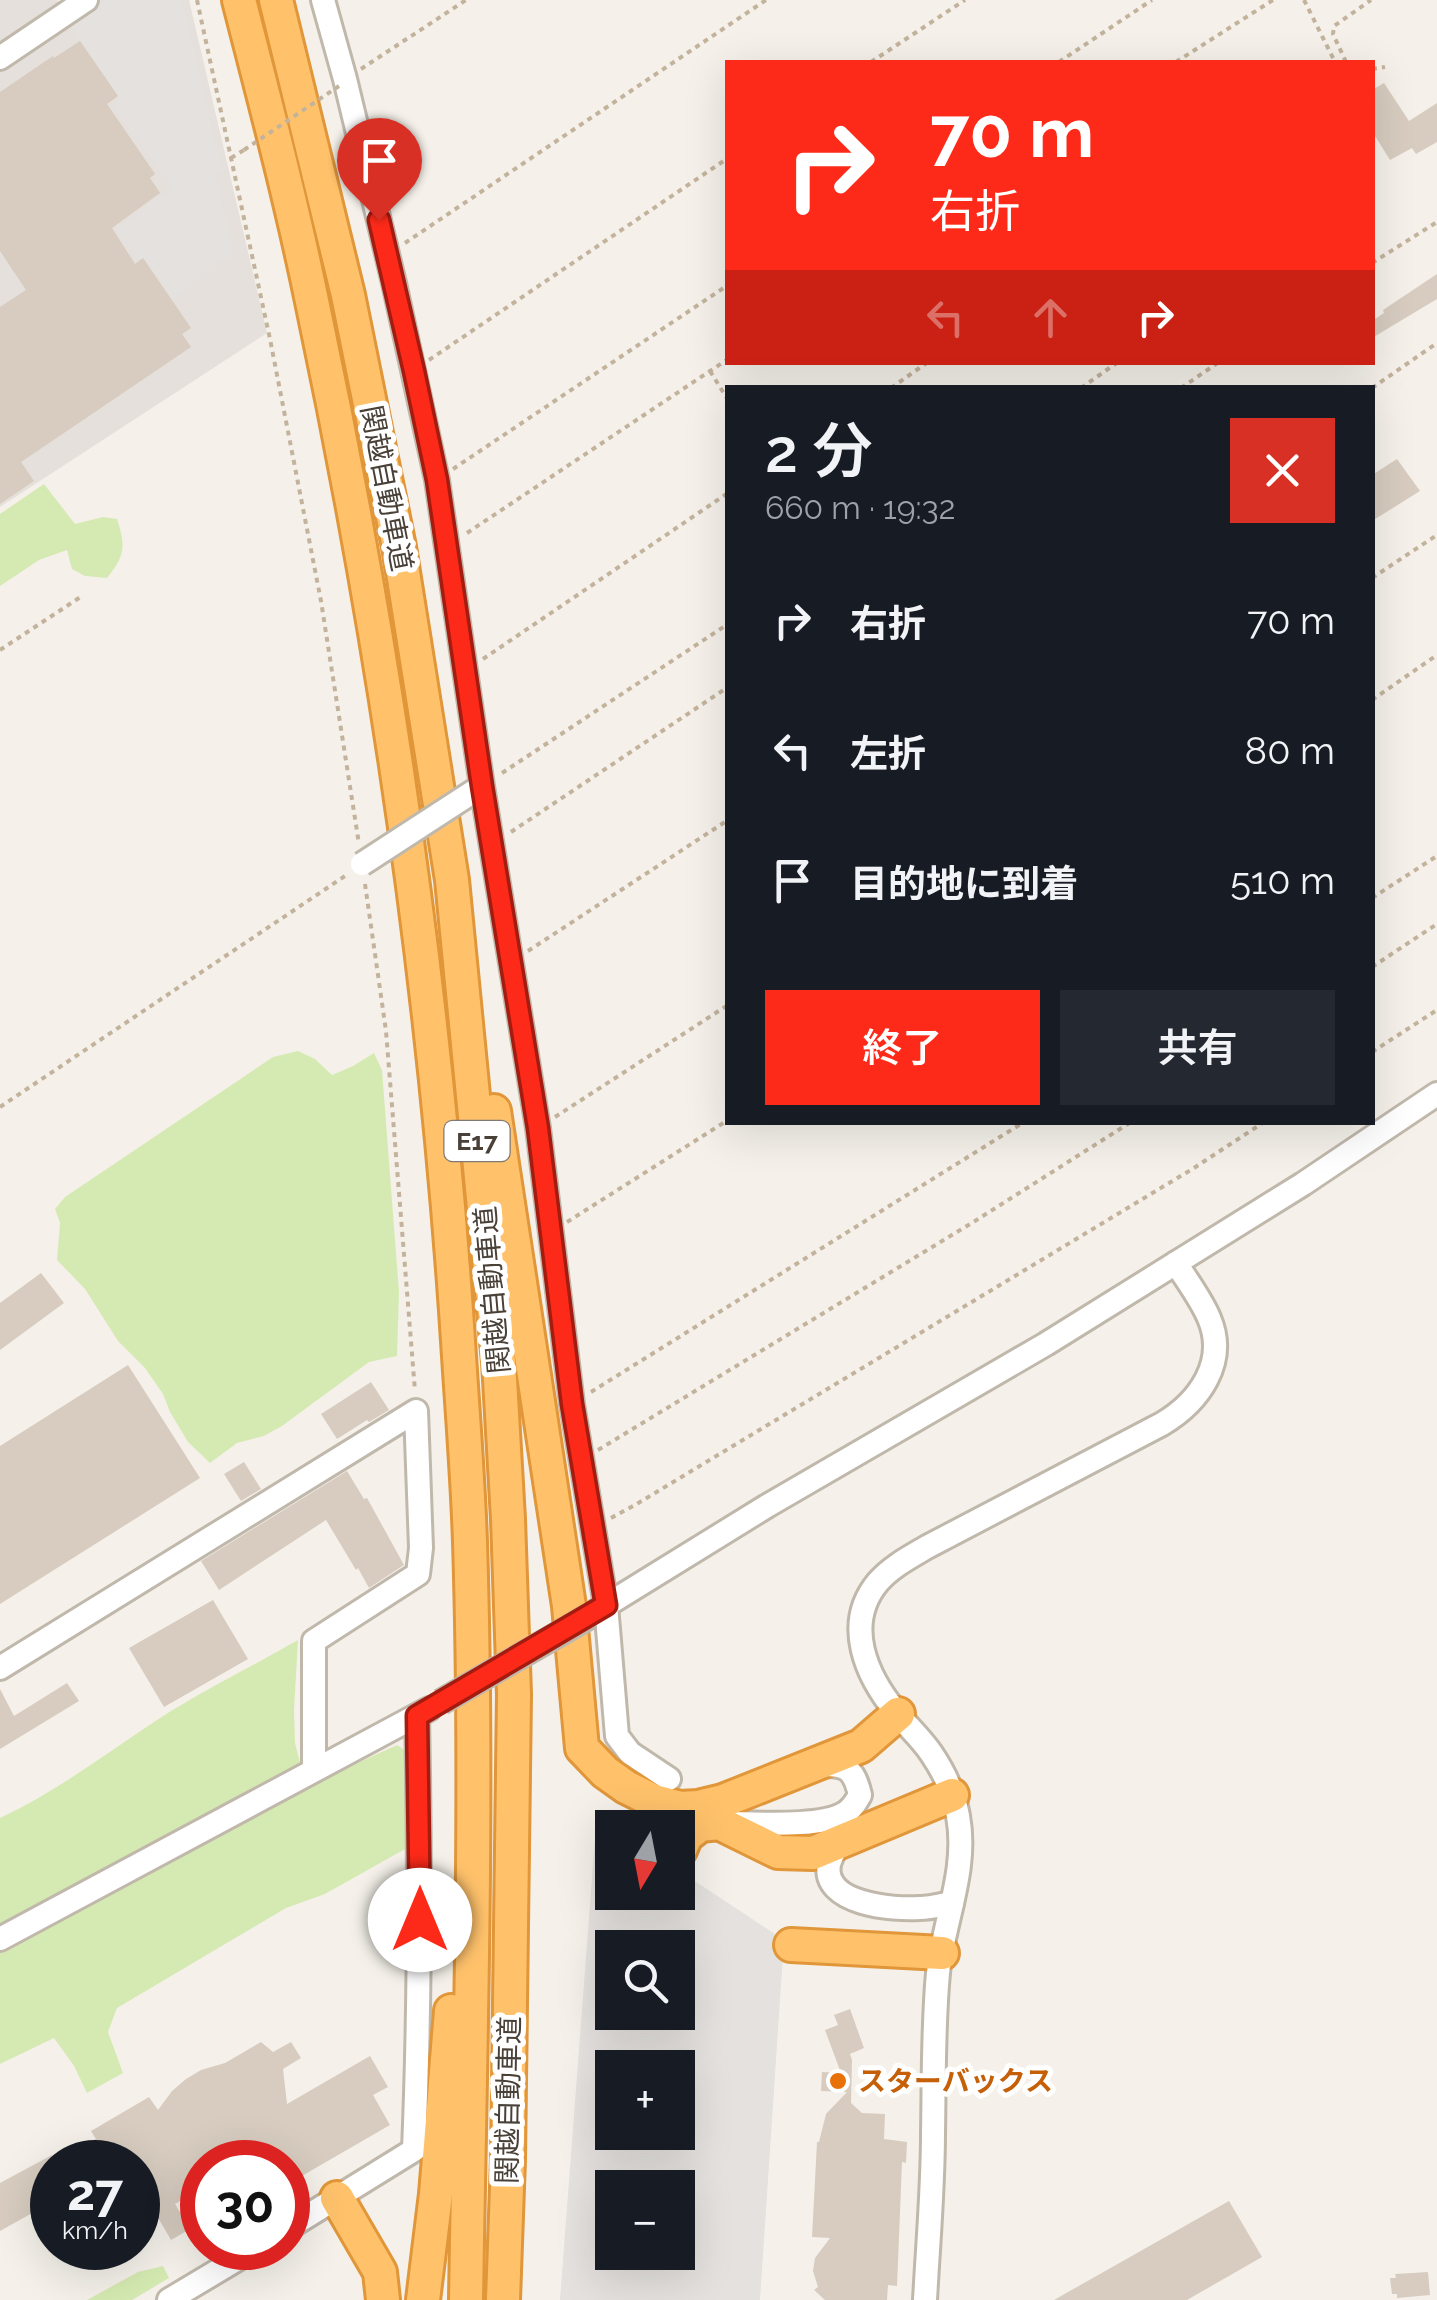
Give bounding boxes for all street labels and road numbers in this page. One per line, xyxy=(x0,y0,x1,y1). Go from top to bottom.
street label: 関越自動車道 xyxy=(354,402,419,574)
road number: E17 xyxy=(444,1121,510,1161)
street label: 関越自動車道 xyxy=(469,1205,516,1375)
street label: 関越自動車道 xyxy=(491,2016,526,2184)

